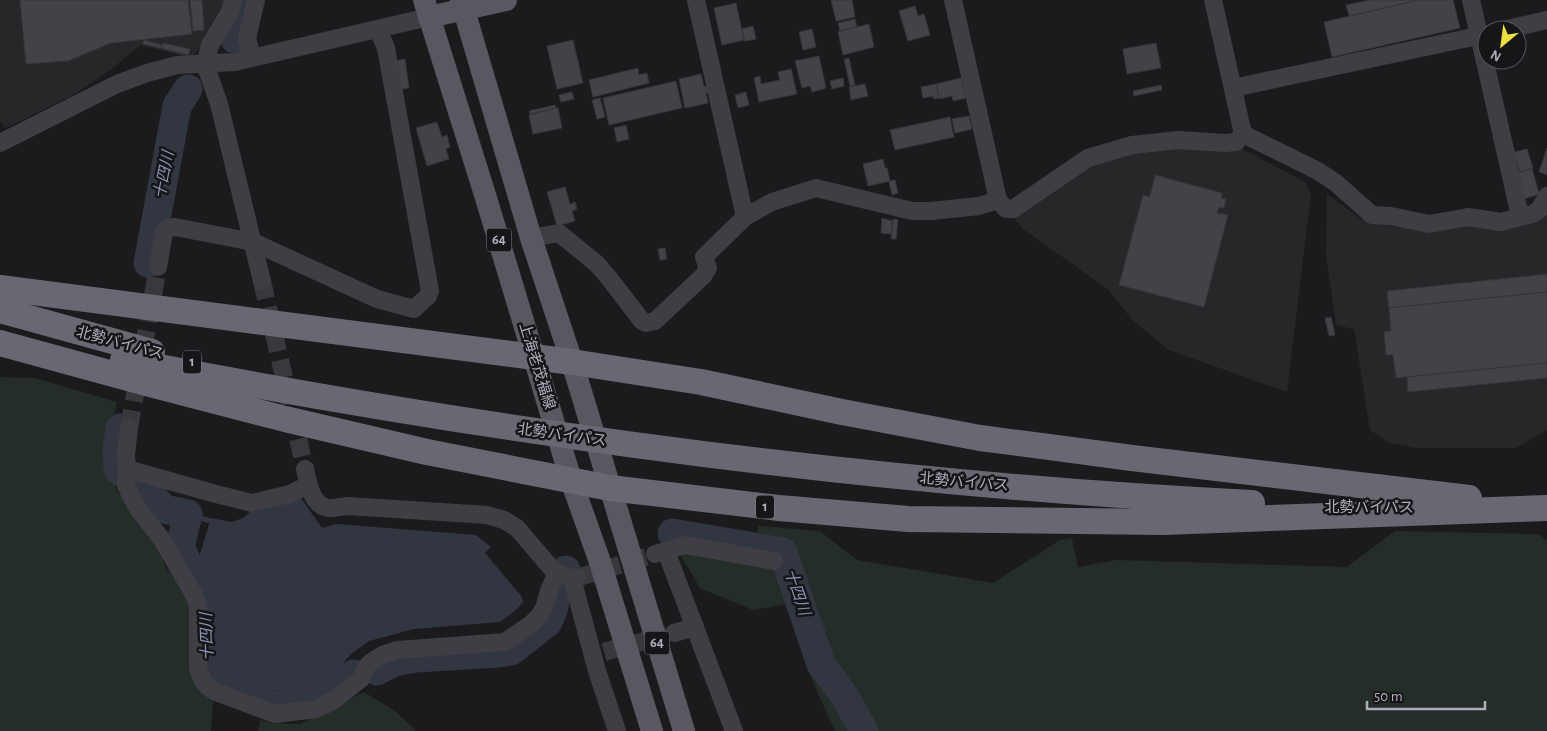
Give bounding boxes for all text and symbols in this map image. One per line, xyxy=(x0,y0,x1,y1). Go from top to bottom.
north arrow xyxy=(1477,20,1527,70)
text: N xyxy=(1489,47,1504,64)
water label: 十四川 xyxy=(151,148,177,200)
road number: 64 xyxy=(486,228,512,252)
street label: 上海老茂福線 xyxy=(517,320,558,411)
street label: 北勢バイパス xyxy=(75,322,166,362)
road number: 1 xyxy=(183,351,201,374)
street label: 北勢バイパス xyxy=(517,419,608,449)
street label: 北勢バイパス xyxy=(919,469,1010,493)
road number: 1 xyxy=(756,496,774,518)
street label: 北勢バイパス xyxy=(1324,498,1414,515)
water label: 十四川 xyxy=(782,566,814,619)
water label: 十四川 xyxy=(197,611,216,661)
road number: 64 xyxy=(644,632,670,654)
scale bar xyxy=(1367,678,1484,710)
text: 50 m xyxy=(1374,689,1403,704)

